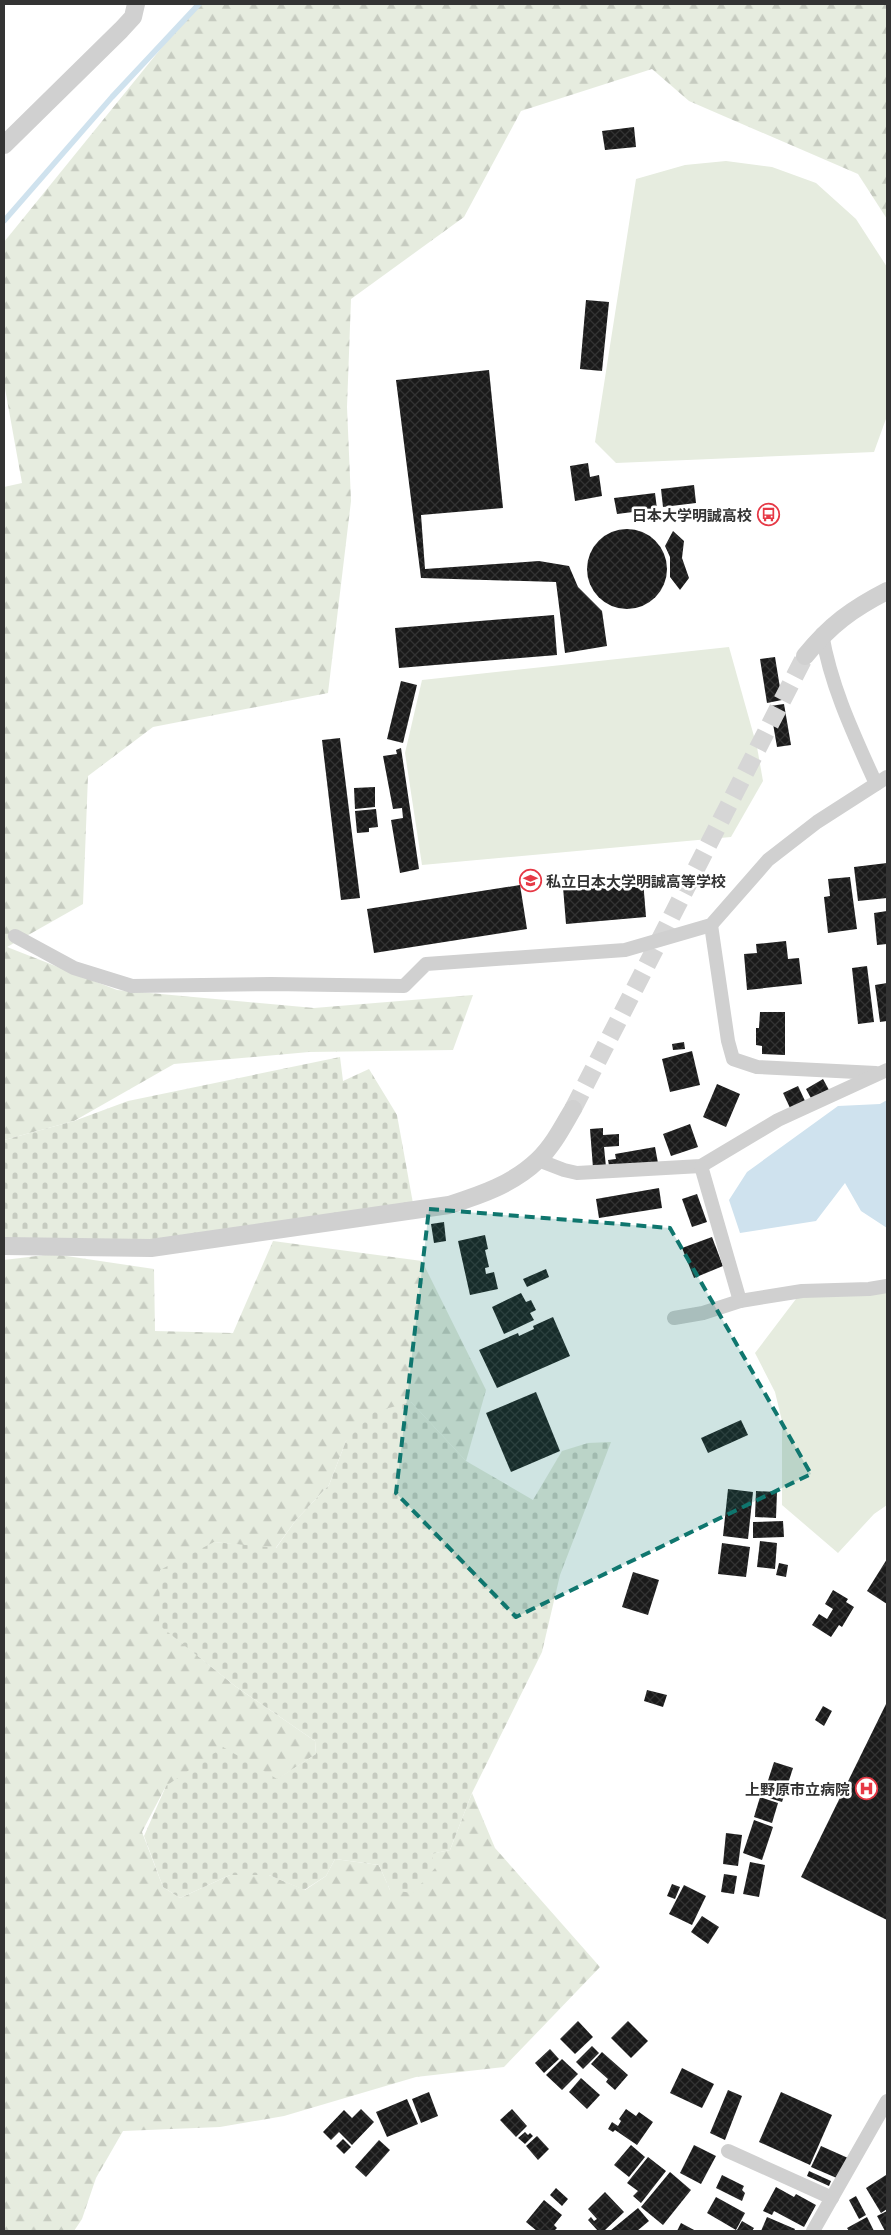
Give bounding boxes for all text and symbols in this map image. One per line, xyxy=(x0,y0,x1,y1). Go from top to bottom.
bus stop icon: 日本大学明誠高校 xyxy=(756,503,780,527)
place label: 日本大学明誠高校 xyxy=(632,506,752,524)
school or university icon: 私立日本大学明誠高等学校 xyxy=(518,869,542,893)
place label: 私立日本大学明誠高等学校 xyxy=(546,872,726,890)
hospital icon: 上野原市立病院 xyxy=(854,1777,878,1801)
place label: 上野原市立病院 xyxy=(745,1780,850,1798)

